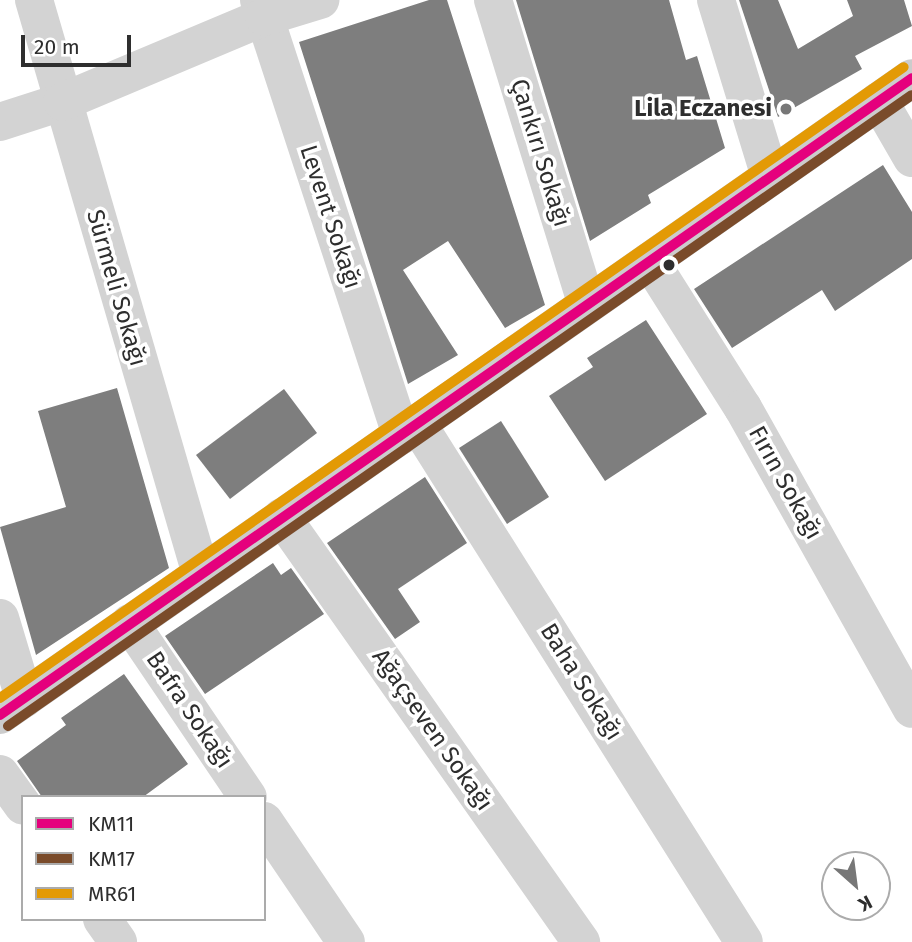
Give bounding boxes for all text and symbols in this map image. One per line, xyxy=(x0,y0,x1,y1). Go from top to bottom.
scale bar xyxy=(24,21,135,65)
text: 20 m xyxy=(34,34,80,60)
street label: Çankırı Sokağı xyxy=(504,76,576,230)
place label: Lila Eczanesi xyxy=(634,95,772,123)
marker: Lila Eczanesi xyxy=(778,101,794,117)
street label: Levent Sokağı xyxy=(293,142,367,292)
street label: Sürmeli Sokağı xyxy=(80,207,152,369)
unlabelled marker xyxy=(662,258,676,272)
street label: Fırın Sokağı xyxy=(742,421,828,545)
street label: Baha Sokağı xyxy=(534,618,628,746)
street label: Ağaçseven Sokağı xyxy=(365,644,499,816)
street label: Bafra Sokağı xyxy=(139,646,239,774)
legend xyxy=(21,795,266,921)
text: KM11 xyxy=(88,811,134,837)
text: KM17 xyxy=(88,846,135,872)
north arrow xyxy=(821,851,891,921)
text: MR61 xyxy=(88,881,136,907)
text: K xyxy=(854,890,876,916)

